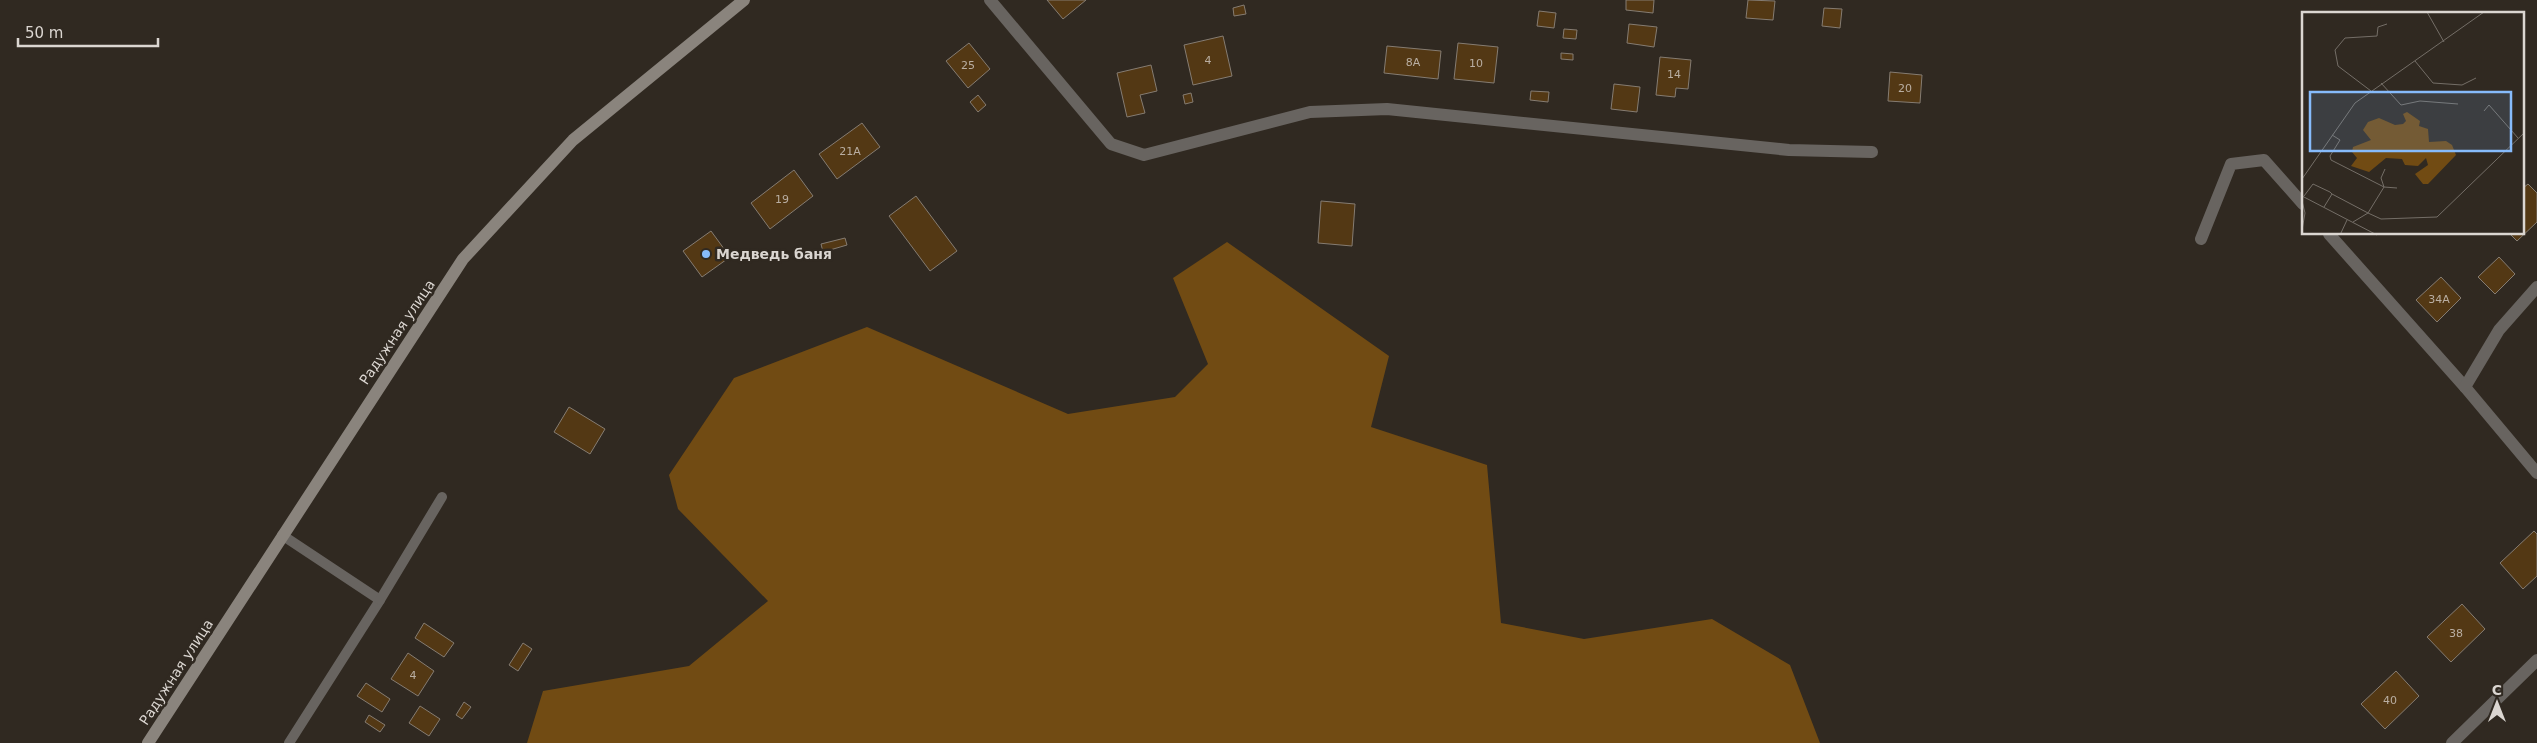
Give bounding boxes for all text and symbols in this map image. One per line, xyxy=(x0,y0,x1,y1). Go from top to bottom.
inset map xyxy=(2302,12,2524,235)
scale bar xyxy=(18,15,158,47)
text: 50 m xyxy=(25,24,63,42)
house number: 4 xyxy=(1205,54,1212,67)
house number: 8А xyxy=(1406,56,1421,69)
house number: 10 xyxy=(1469,57,1483,70)
house number: 25 xyxy=(961,59,975,72)
house number: 14 xyxy=(1667,68,1681,81)
house number: 20 xyxy=(1898,82,1912,95)
house number: 21А xyxy=(839,145,861,158)
house number: 19 xyxy=(775,193,789,206)
place label: Медведь баня xyxy=(716,246,832,262)
marker: Медведь баня xyxy=(700,248,712,260)
street label: Радужная улица xyxy=(356,277,438,387)
house number: 34А xyxy=(2428,293,2450,306)
street label: Радужная улица xyxy=(136,616,216,728)
house number: 38 xyxy=(2449,627,2463,640)
house number: 4 xyxy=(410,669,417,682)
north arrow xyxy=(2472,678,2522,728)
text: С xyxy=(2492,682,2502,698)
house number: 40 xyxy=(2383,694,2397,707)

